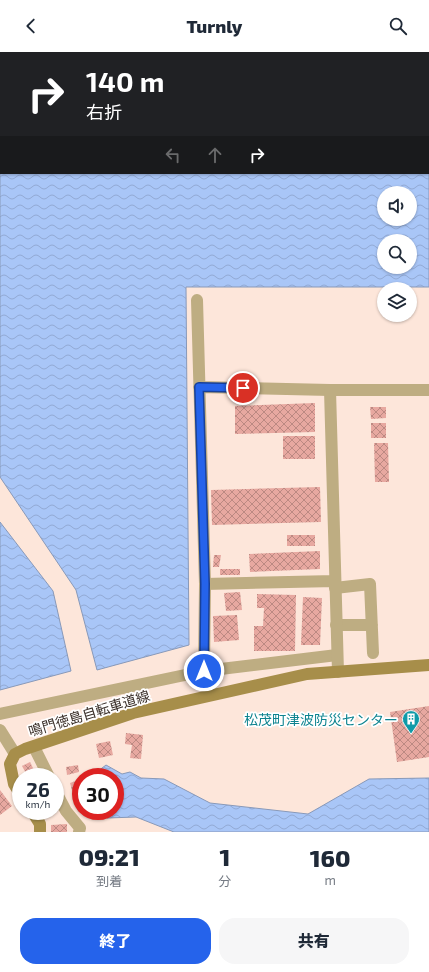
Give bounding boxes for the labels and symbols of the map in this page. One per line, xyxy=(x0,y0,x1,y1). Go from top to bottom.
pin xyxy=(226,371,260,405)
position arrow xyxy=(183,650,225,692)
street label: 鳴門徳島自転車道線 xyxy=(26,686,152,740)
building icon: 松茂町津波防災センター xyxy=(401,709,421,734)
place label: 松茂町津波防災センター xyxy=(244,711,398,728)
speed limit sign: 30 xyxy=(72,768,124,820)

